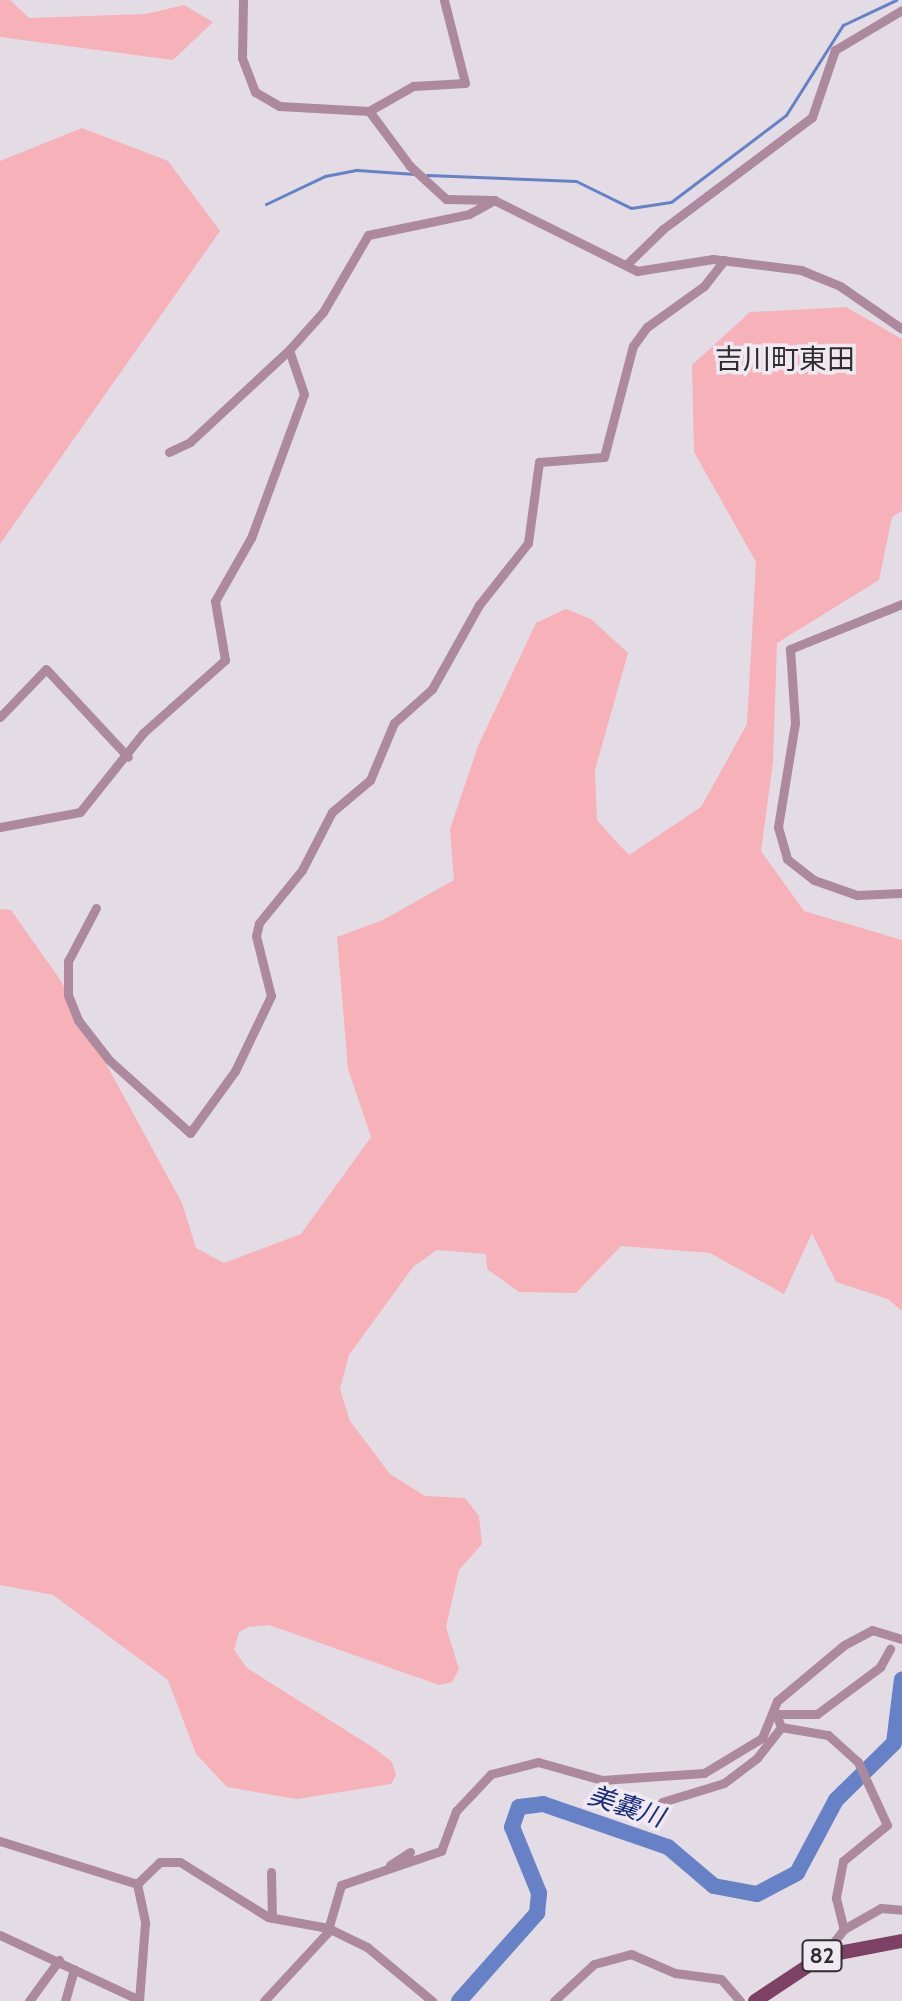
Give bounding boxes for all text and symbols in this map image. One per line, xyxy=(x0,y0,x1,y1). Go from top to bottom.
district label: 吉川町東田 xyxy=(715,342,855,376)
water label: 美嚢川 xyxy=(584,1780,668,1834)
road number: 82 xyxy=(800,1938,844,1974)

